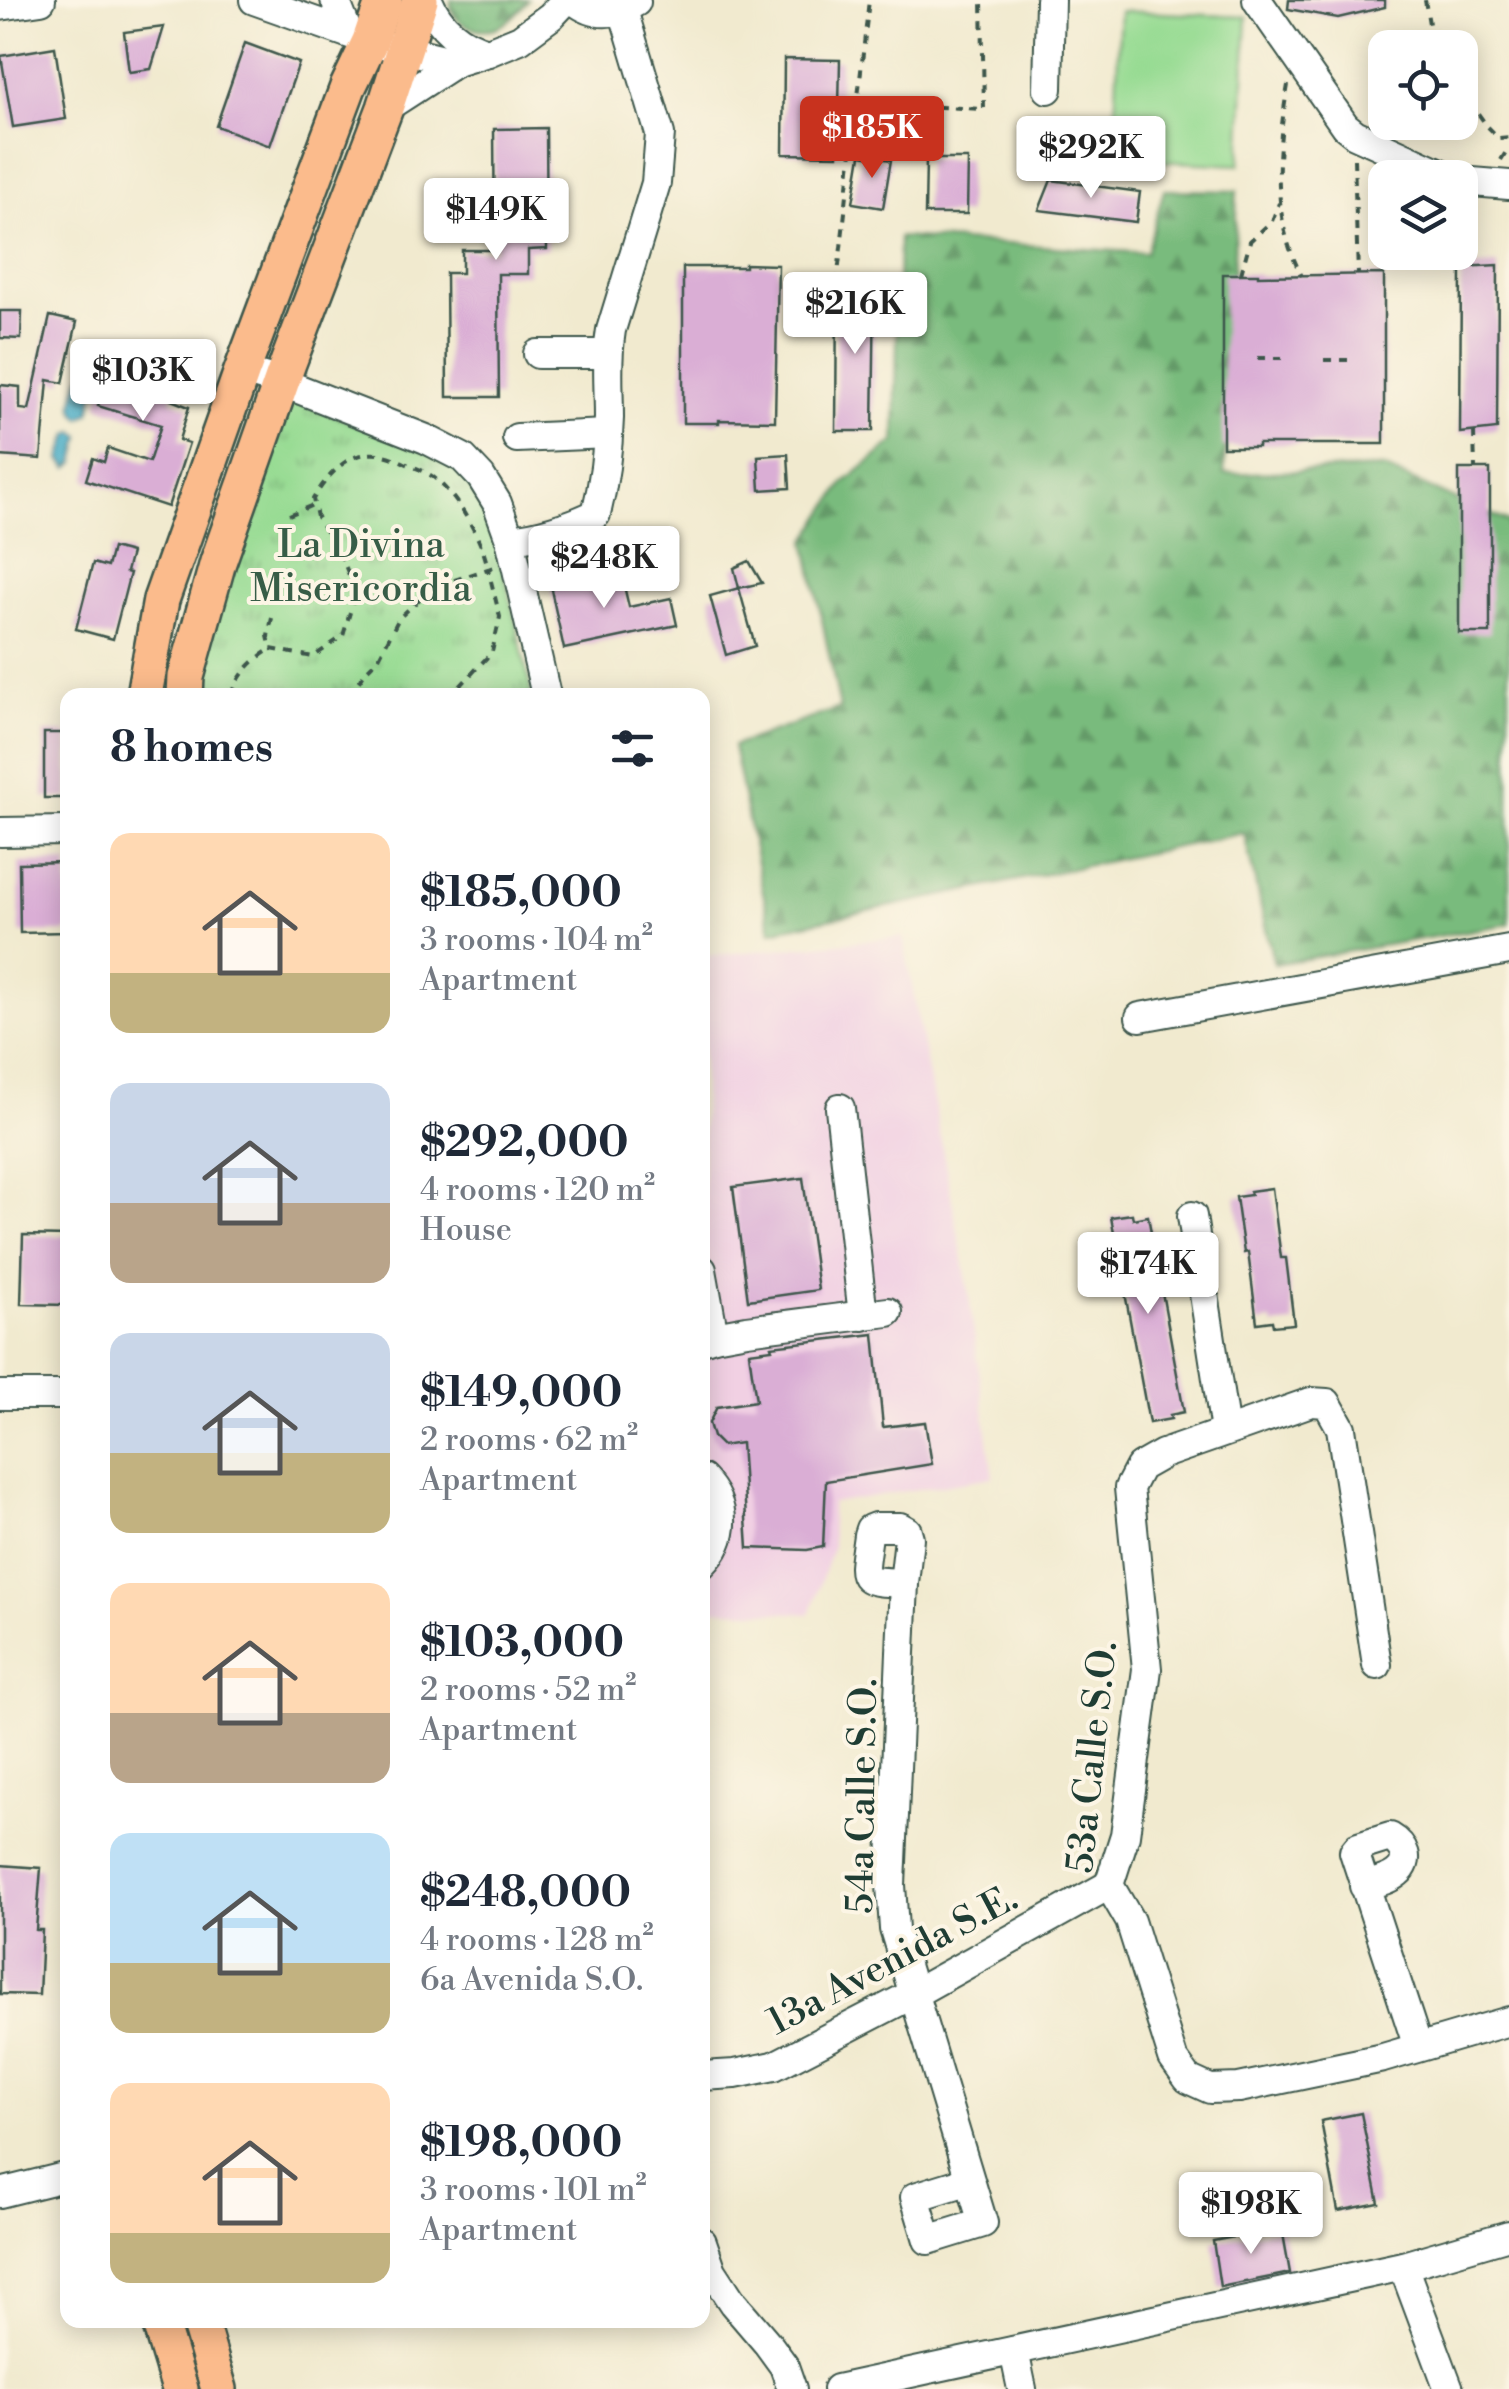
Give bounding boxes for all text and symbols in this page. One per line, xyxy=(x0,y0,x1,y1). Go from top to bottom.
map controls xyxy=(1368,30,1478,270)
button: locate xyxy=(1368,30,1478,140)
pin: $185K xyxy=(802,96,942,181)
text: $185K xyxy=(822,108,922,148)
pin: $292K xyxy=(1021,116,1161,201)
text: $292K xyxy=(1038,128,1144,168)
button: layers xyxy=(1368,160,1478,270)
pin: $149K xyxy=(426,178,566,263)
text: $149K xyxy=(446,190,546,230)
pin: $216K xyxy=(785,272,925,357)
text: $216K xyxy=(805,284,905,324)
pin: $103K xyxy=(73,339,213,424)
text: $103K xyxy=(92,351,194,391)
park label: La Divina Misericordia xyxy=(250,522,473,613)
pin: $248K xyxy=(534,526,674,611)
text: $248K xyxy=(550,538,658,578)
icon: filters xyxy=(605,721,660,776)
text: 8 homes xyxy=(110,722,273,775)
text: $185,000 xyxy=(420,867,622,920)
icon: home xyxy=(190,873,310,993)
text: 3 rooms · 104 m² xyxy=(420,920,653,960)
text: Apartment xyxy=(420,960,577,1000)
text: $292,000 xyxy=(420,1117,628,1170)
icon: home xyxy=(190,1123,310,1243)
text: 4 rooms · 120 m² xyxy=(420,1170,655,1210)
text: House xyxy=(420,1210,512,1250)
pin: $174K xyxy=(1078,1232,1218,1317)
text: $174K xyxy=(1100,1244,1196,1284)
text: $149,000 xyxy=(420,1367,622,1420)
icon: home xyxy=(190,1373,310,1493)
text: 2 rooms · 62 m² xyxy=(420,1420,638,1460)
text: Apartment xyxy=(420,1460,577,1500)
text: $103,000 xyxy=(420,1617,624,1670)
icon: home xyxy=(190,1623,310,1743)
street label: 53a Calle S.O. xyxy=(1057,1639,1128,1876)
text: 2 rooms · 52 m² xyxy=(420,1670,636,1710)
street label: 54a Calle S.O. xyxy=(837,1678,888,1914)
text: Apartment xyxy=(420,1710,577,1750)
text: $248,000 xyxy=(420,1867,631,1920)
icon: home xyxy=(190,1873,310,1993)
street label: 13a Avenida S.E. xyxy=(760,1875,1026,2046)
text: 4 rooms · 128 m² xyxy=(420,1920,654,1960)
text: 6a Avenida S.O. xyxy=(420,1960,643,2000)
text: $198,000 xyxy=(420,2117,622,2170)
icon: home xyxy=(190,2123,310,2243)
text: 3 rooms · 101 m² xyxy=(420,2170,647,2210)
pin: $198K xyxy=(1181,2172,1321,2257)
text: $198K xyxy=(1201,2184,1301,2224)
text: Apartment xyxy=(420,2210,577,2250)

